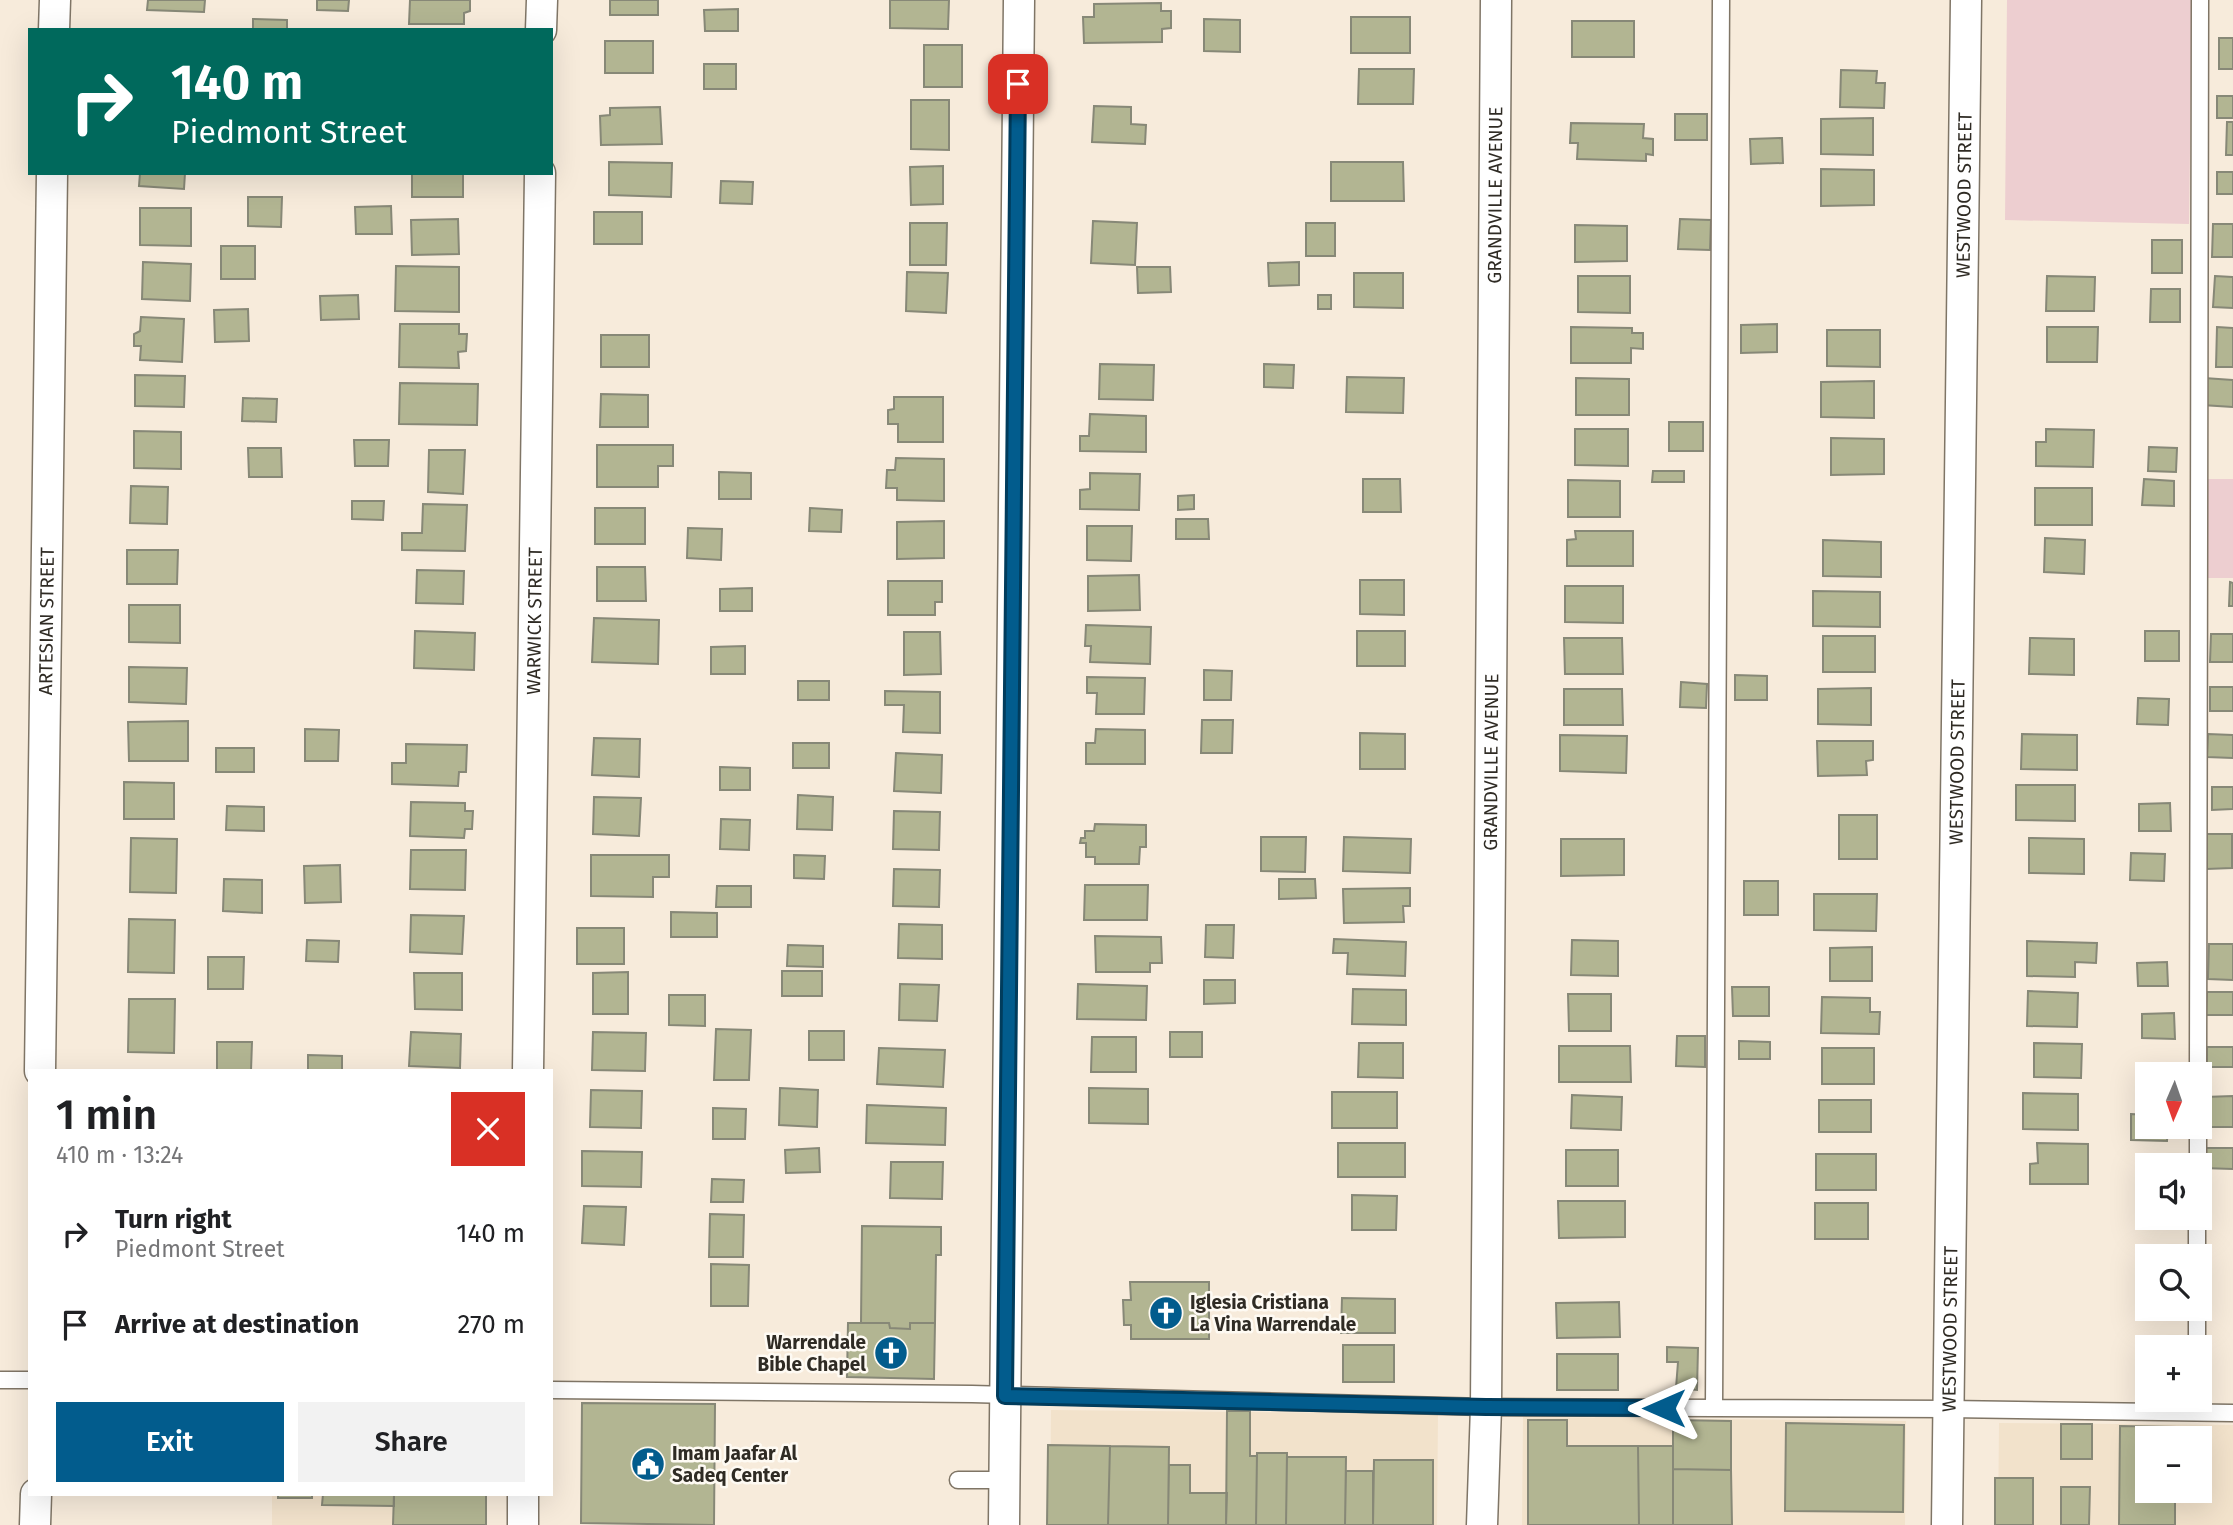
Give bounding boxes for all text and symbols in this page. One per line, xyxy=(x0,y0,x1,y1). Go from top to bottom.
text: 140 m xyxy=(171,53,303,112)
pin xyxy=(988,54,1048,114)
icon: right xyxy=(56,56,147,147)
icon: arrive xyxy=(999,65,1037,103)
street label: GRANDVILLE AVENUE xyxy=(1483,107,1507,284)
street label: WESTWOOD STREET xyxy=(1952,112,1977,278)
text: Piedmont Street xyxy=(171,113,407,151)
street label: ARTESIAN STREET xyxy=(34,547,59,695)
street label: WARWICK STREET xyxy=(522,547,547,695)
street label: GRANDVILLE AVENUE xyxy=(1479,674,1503,851)
street label: WESTWOOD STREET xyxy=(1944,679,1970,845)
north arrow xyxy=(2135,1062,2212,1139)
map controls xyxy=(2135,1062,2212,1503)
text: 1 min xyxy=(56,1090,157,1140)
button: close xyxy=(451,1092,525,1166)
text: 410 m · 13:24 xyxy=(56,1141,183,1169)
button: sound xyxy=(2135,1153,2212,1230)
text: Turn right xyxy=(115,1204,232,1235)
icon: right xyxy=(56,1215,94,1253)
text: 140 m xyxy=(456,1218,525,1249)
text: Piedmont Street xyxy=(115,1235,285,1263)
button: search xyxy=(2135,1244,2212,1321)
street label: WESTWOOD STREET xyxy=(1937,1246,1962,1412)
place label: Iglesia Cristiana La Vina Warrendale xyxy=(1190,1291,1356,1336)
church icon: Iglesia Cristiana La Vina Warrendale xyxy=(1147,1294,1185,1332)
icon: arrive xyxy=(56,1306,94,1344)
text: Arrive at destination xyxy=(115,1309,359,1340)
text: 270 m xyxy=(457,1309,525,1340)
place label: Warrendale Bible Chapel xyxy=(757,1331,866,1376)
church icon: Warrendale Bible Chapel xyxy=(872,1334,910,1372)
button: + xyxy=(2135,1335,2212,1412)
position arrow xyxy=(1627,1371,1701,1445)
button: Exit xyxy=(56,1402,284,1482)
button: Share xyxy=(298,1402,525,1482)
button: − xyxy=(2135,1426,2212,1503)
place label: Imam Jaafar Al Sadeq Center xyxy=(672,1442,797,1487)
public building icon: Imam Jaafar Al Sadeq Center xyxy=(629,1445,667,1483)

